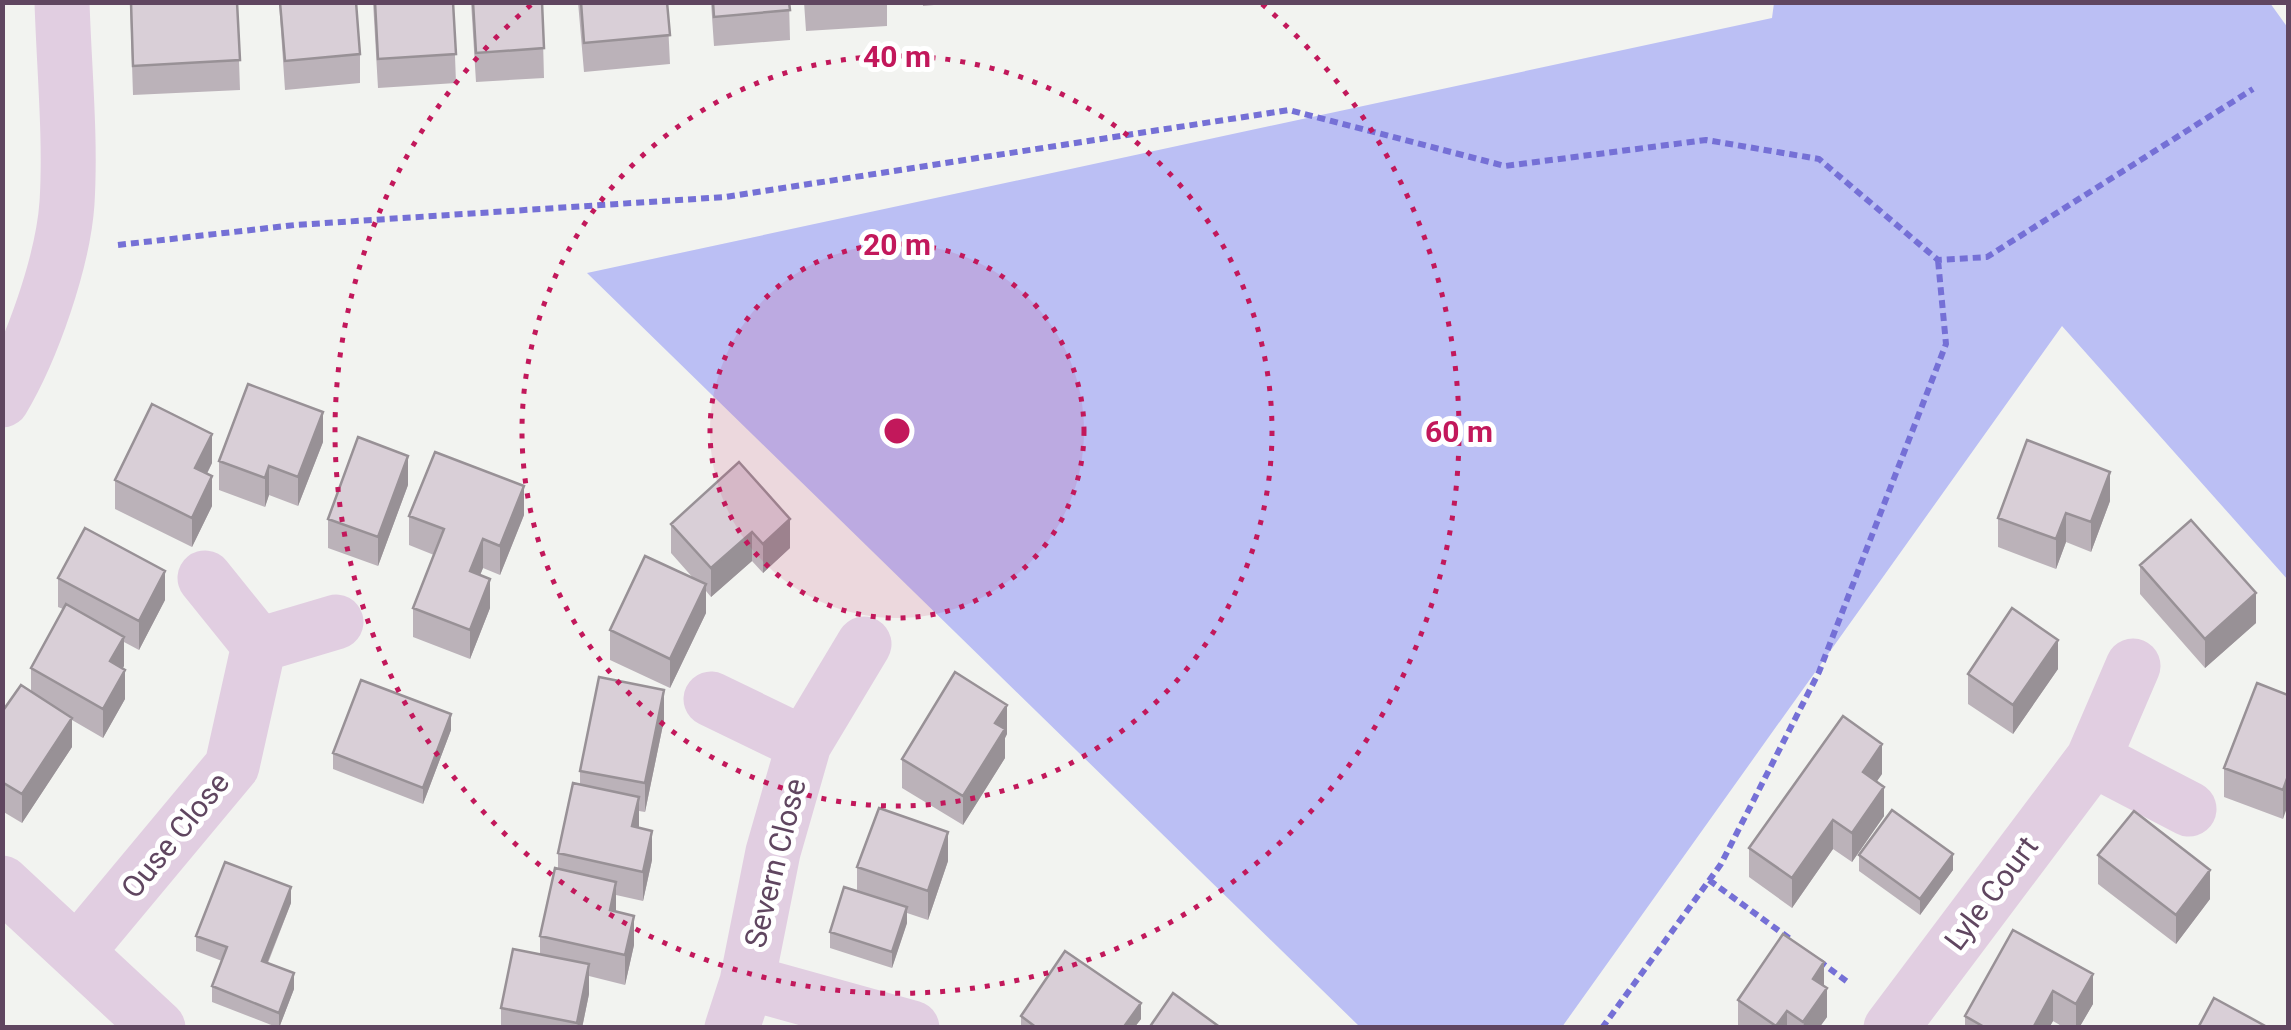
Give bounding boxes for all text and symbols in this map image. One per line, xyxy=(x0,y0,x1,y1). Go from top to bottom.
text: 40 m xyxy=(863,39,931,74)
text: 20 m xyxy=(863,227,931,262)
centre of rings xyxy=(879,413,915,449)
text: 60 m xyxy=(1425,414,1493,449)
street label: Ouse Close xyxy=(114,765,236,905)
street label: Severn Close xyxy=(737,775,813,951)
street label: Lyle Court xyxy=(1937,829,2045,957)

